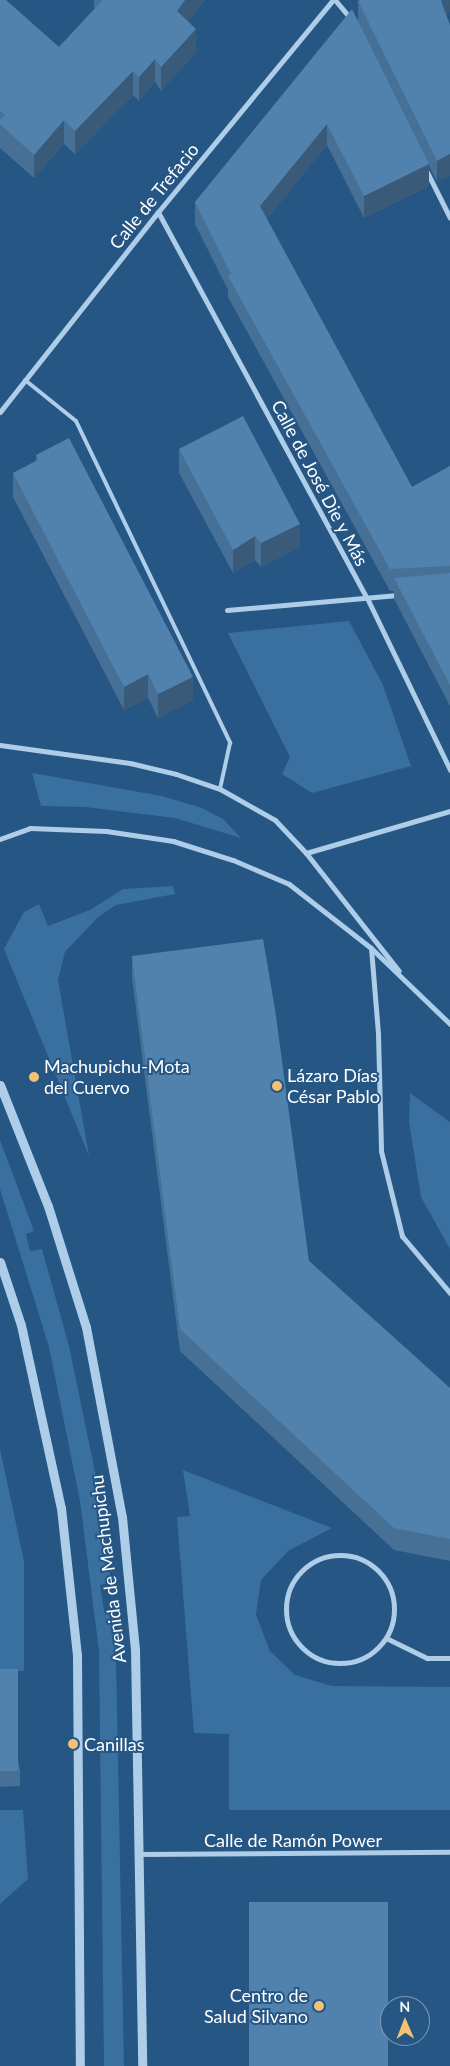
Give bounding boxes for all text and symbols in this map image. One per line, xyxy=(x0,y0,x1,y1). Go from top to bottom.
street label: Calle de Trefacio xyxy=(105,139,203,253)
street label: Calle de José Die y Más xyxy=(267,396,373,570)
place label: Machupichu-Mota del Cuervo xyxy=(44,1056,190,1098)
place label: Lázaro Días César Pablo xyxy=(287,1065,380,1108)
marker: Machupichu-Mota del Cuervo xyxy=(28,1071,40,1083)
marker: Lázaro Días César Pablo xyxy=(271,1080,283,1092)
street label: Avenida de Machupichu xyxy=(86,1474,130,1664)
place label: Canillas xyxy=(84,1733,145,1755)
marker: Canillas xyxy=(66,1737,80,1751)
street label: Calle de Ramón Power xyxy=(204,1829,382,1851)
place label: Centro de Salud Silvano xyxy=(204,1985,308,2028)
north arrow xyxy=(380,1996,430,2046)
text: N xyxy=(399,1998,410,2015)
marker: Centro de Salud Silvano xyxy=(312,1999,326,2013)

